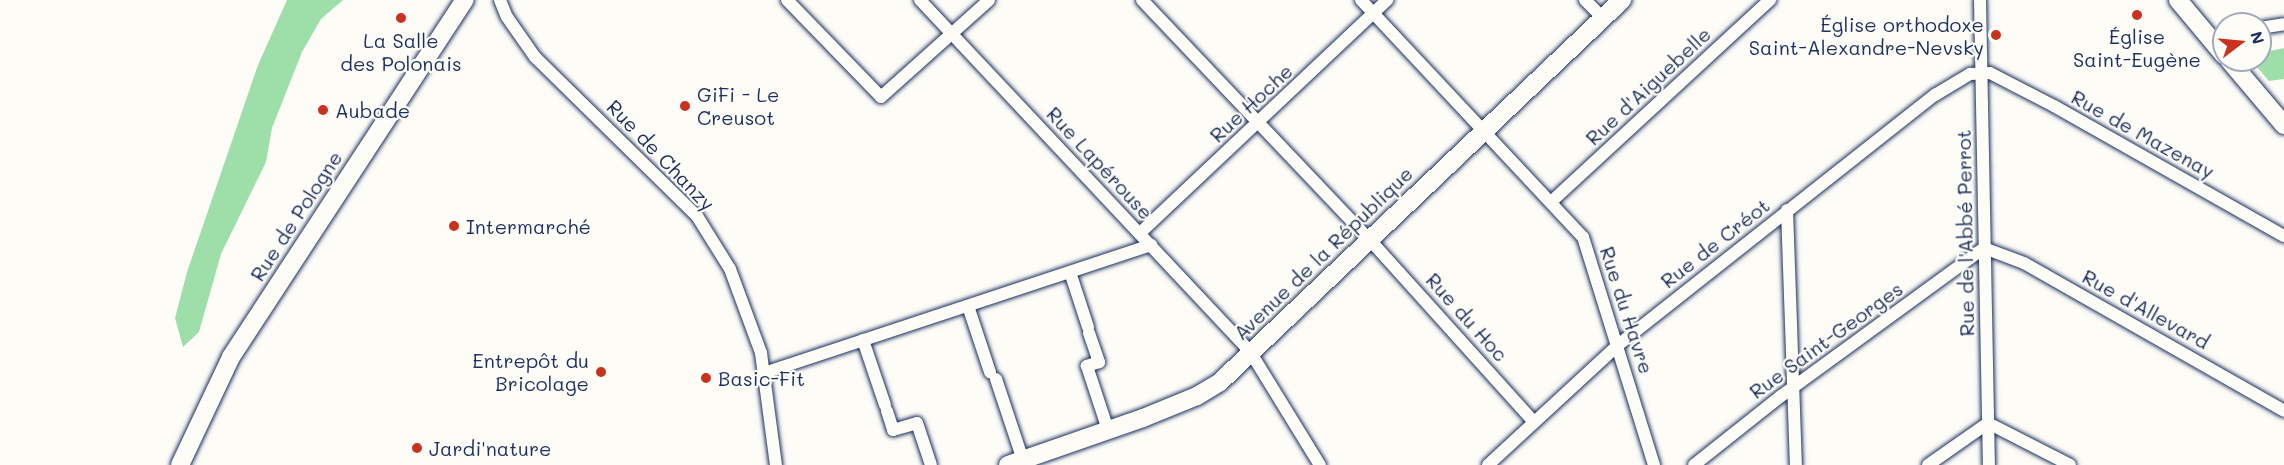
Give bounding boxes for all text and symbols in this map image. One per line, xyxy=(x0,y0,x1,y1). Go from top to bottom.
marker: Église Saint-Eugène xyxy=(2130,8,2144,22)
marker: La Salle des Polonais xyxy=(394,11,408,25)
place label: Église orthodoxe Saint-Alexandre-Nevsky xyxy=(1749,12,1984,59)
north arrow xyxy=(2212,12,2272,72)
street label: Rue d'Aiguebelle xyxy=(1581,22,1715,150)
place label: Église Saint-Eugène xyxy=(2073,24,2201,71)
place label: La Salle des Polonais xyxy=(340,28,462,75)
marker: Église orthodoxe Saint-Alexandre-Nevsky xyxy=(1989,28,2003,42)
text: N xyxy=(2246,29,2270,46)
street label: Rue Hoche xyxy=(1205,59,1297,147)
place label: GiFi - Le Creusot xyxy=(697,83,779,130)
street label: Rue de Mazenay xyxy=(2067,85,2219,183)
street label: Rue de Chanzy xyxy=(602,95,720,215)
place label: Aubade xyxy=(335,98,410,122)
marker: GiFi - Le Creusot xyxy=(678,99,692,113)
street label: Rue Lapérouse xyxy=(1042,102,1158,224)
marker: Aubade xyxy=(316,103,330,117)
street label: Rue de l'Abbé Perrot xyxy=(1951,129,1979,337)
street label: Rue de Pologne xyxy=(245,147,347,285)
street label: Avenue de la République xyxy=(1229,161,1417,345)
street label: Rue de Créot xyxy=(1656,193,1774,293)
place label: Intermarché xyxy=(466,214,591,238)
marker: Intermarché xyxy=(447,219,461,233)
street label: Rue du Havre xyxy=(1595,243,1659,377)
street label: Rue d'Allevard xyxy=(2078,264,2214,354)
street label: Rue du Hoc xyxy=(1421,268,1513,366)
street label: Rue Saint-Georges xyxy=(1745,276,1907,404)
place label: Entrepôt du Bricolage xyxy=(472,348,589,395)
marker: Entrepôt du Bricolage xyxy=(594,365,608,379)
place label: Basic-Fit xyxy=(718,366,805,390)
marker: Basic-Fit xyxy=(699,371,713,385)
place label: Jardi'nature xyxy=(429,436,551,460)
marker: Jardi'nature xyxy=(410,441,424,455)

